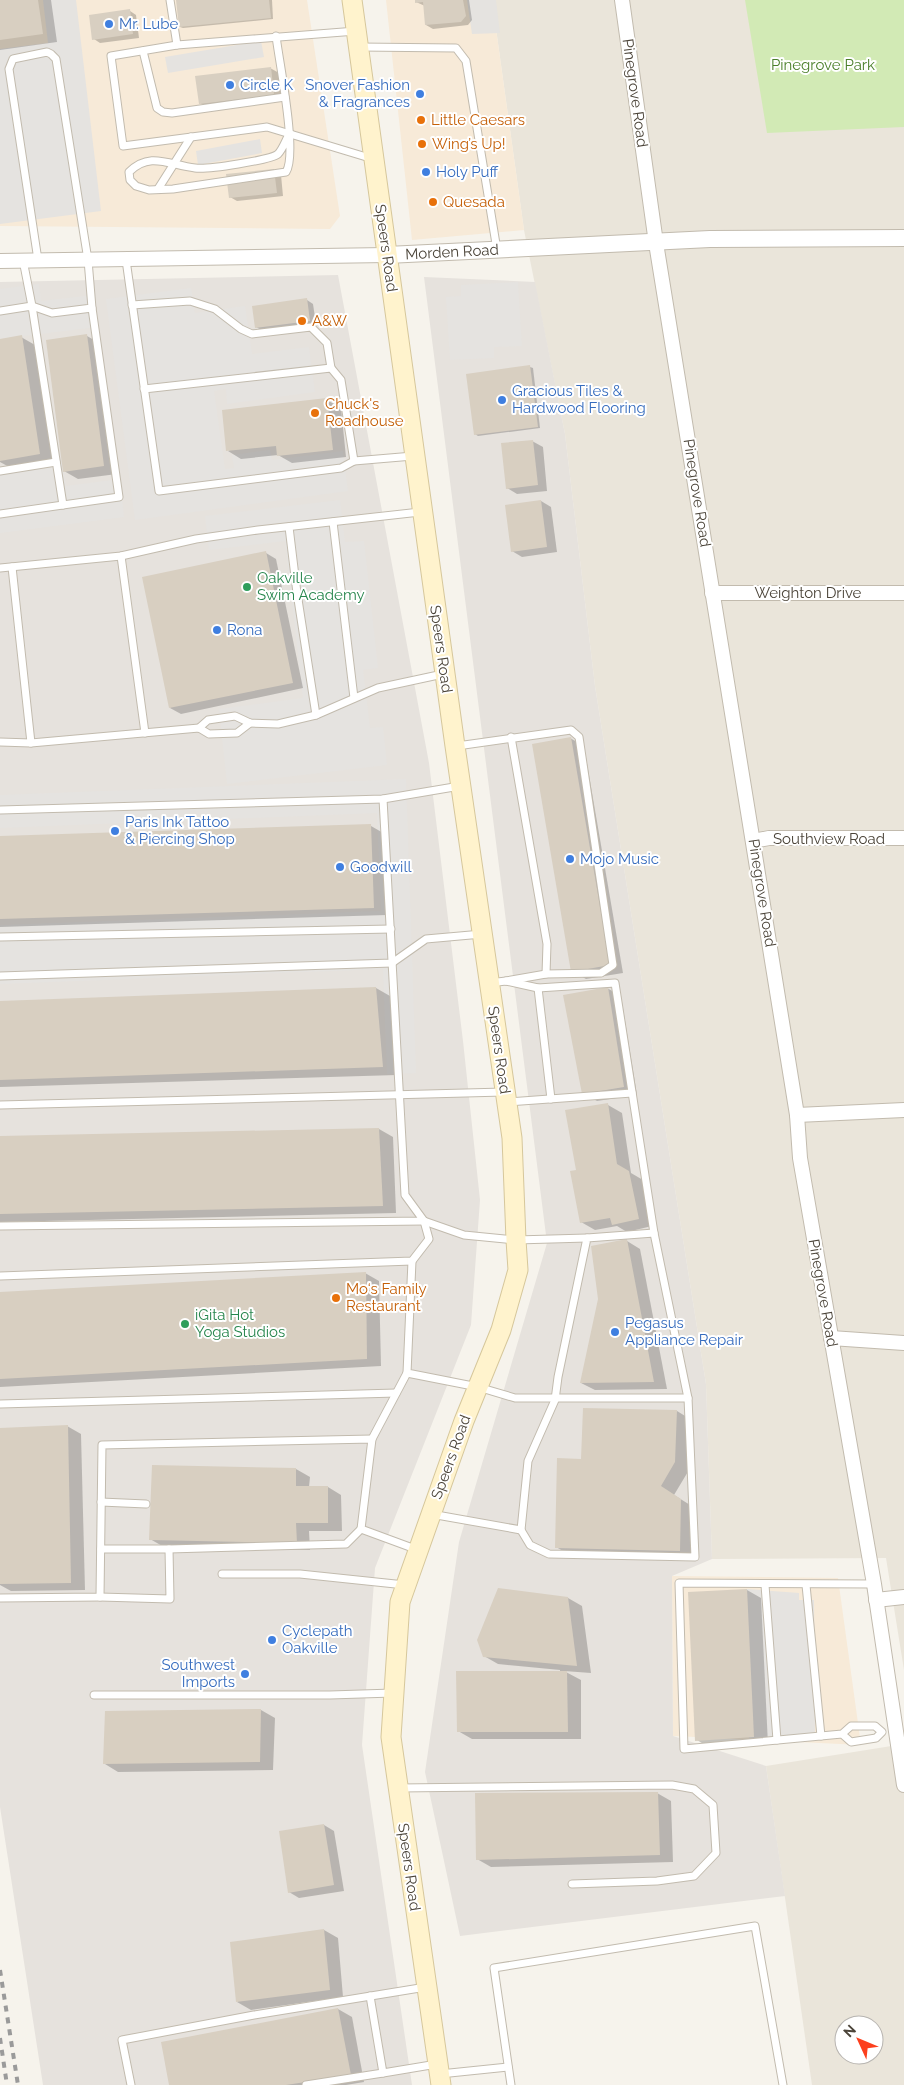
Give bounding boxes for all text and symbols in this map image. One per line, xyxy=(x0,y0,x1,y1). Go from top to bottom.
place label: Mr. Lube xyxy=(119,15,179,33)
marker: Mr. Lube xyxy=(103,18,115,30)
street label: Pinegrove Road xyxy=(618,38,652,148)
park label: Pinegrove Park xyxy=(771,56,875,74)
place label: Circle K xyxy=(240,76,294,94)
place label: Snover Fashion & Fragrances xyxy=(305,76,410,111)
marker: Circle K xyxy=(224,79,236,91)
marker: Snover Fashion & Fragrances xyxy=(414,88,426,100)
place label: Little Caesars xyxy=(431,111,525,129)
marker: Little Caesars xyxy=(415,114,427,126)
place label: Wing’s Up! xyxy=(432,135,506,153)
marker: Wing’s Up! xyxy=(416,138,428,150)
place label: Holy Puff xyxy=(436,163,498,181)
marker: Holy Puff xyxy=(420,166,432,178)
place label: Quesada xyxy=(443,193,505,211)
marker: Quesada xyxy=(427,196,439,208)
street label: Speers Road xyxy=(371,203,401,293)
street label: Morden Road xyxy=(405,241,499,263)
place label: A&W xyxy=(312,312,347,330)
marker: A&W xyxy=(296,315,308,327)
place label: Gracious Tiles & Hardwood Flooring xyxy=(512,382,646,417)
marker: Gracious Tiles & Hardwood Flooring xyxy=(496,394,508,406)
place label: Chuck's Roadhouse xyxy=(325,395,404,430)
marker: Chuck's Roadhouse xyxy=(309,407,321,419)
street label: Pinegrove Road xyxy=(680,438,714,548)
place label: Oakville Swim Academy xyxy=(257,569,365,604)
marker: Oakville Swim Academy xyxy=(241,581,253,593)
street label: Weighton Drive xyxy=(755,584,862,602)
street label: Speers Road xyxy=(426,604,456,694)
place label: Rona xyxy=(227,621,262,639)
marker: Rona xyxy=(211,624,223,636)
place label: Paris Ink Tattoo & Piercing Shop xyxy=(125,813,235,848)
marker: Paris Ink Tattoo & Piercing Shop xyxy=(109,825,121,837)
street label: Southview Road xyxy=(773,830,885,848)
street label: Pinegrove Road xyxy=(745,838,779,948)
place label: Mojo Music xyxy=(580,850,659,868)
marker: Mojo Music xyxy=(564,853,576,865)
place label: Goodwill xyxy=(350,858,412,876)
marker: Goodwill xyxy=(334,861,346,873)
street label: Speers Road xyxy=(484,1005,514,1095)
street label: Pinegrove Road xyxy=(805,1238,841,1348)
place label: Mo‘s Family Restaurant xyxy=(346,1280,427,1315)
marker: Mo‘s Family Restaurant xyxy=(330,1292,342,1304)
place label: iGita Hot Yoga Studios xyxy=(195,1306,285,1341)
place label: Pegasus Appliance Repair xyxy=(625,1314,744,1349)
marker: iGita Hot Yoga Studios xyxy=(179,1318,191,1330)
marker: Pegasus Appliance Repair xyxy=(609,1326,621,1338)
street label: Speers Road xyxy=(427,1412,475,1502)
place label: Cyclepath Oakville xyxy=(282,1622,352,1657)
marker: Cyclepath Oakville xyxy=(266,1634,278,1646)
place label: Southwest Imports xyxy=(161,1656,235,1691)
marker: Southwest Imports xyxy=(239,1668,251,1680)
street label: Speers Road xyxy=(394,1822,424,1912)
north arrow xyxy=(834,2015,884,2065)
text: N xyxy=(840,2022,859,2040)

